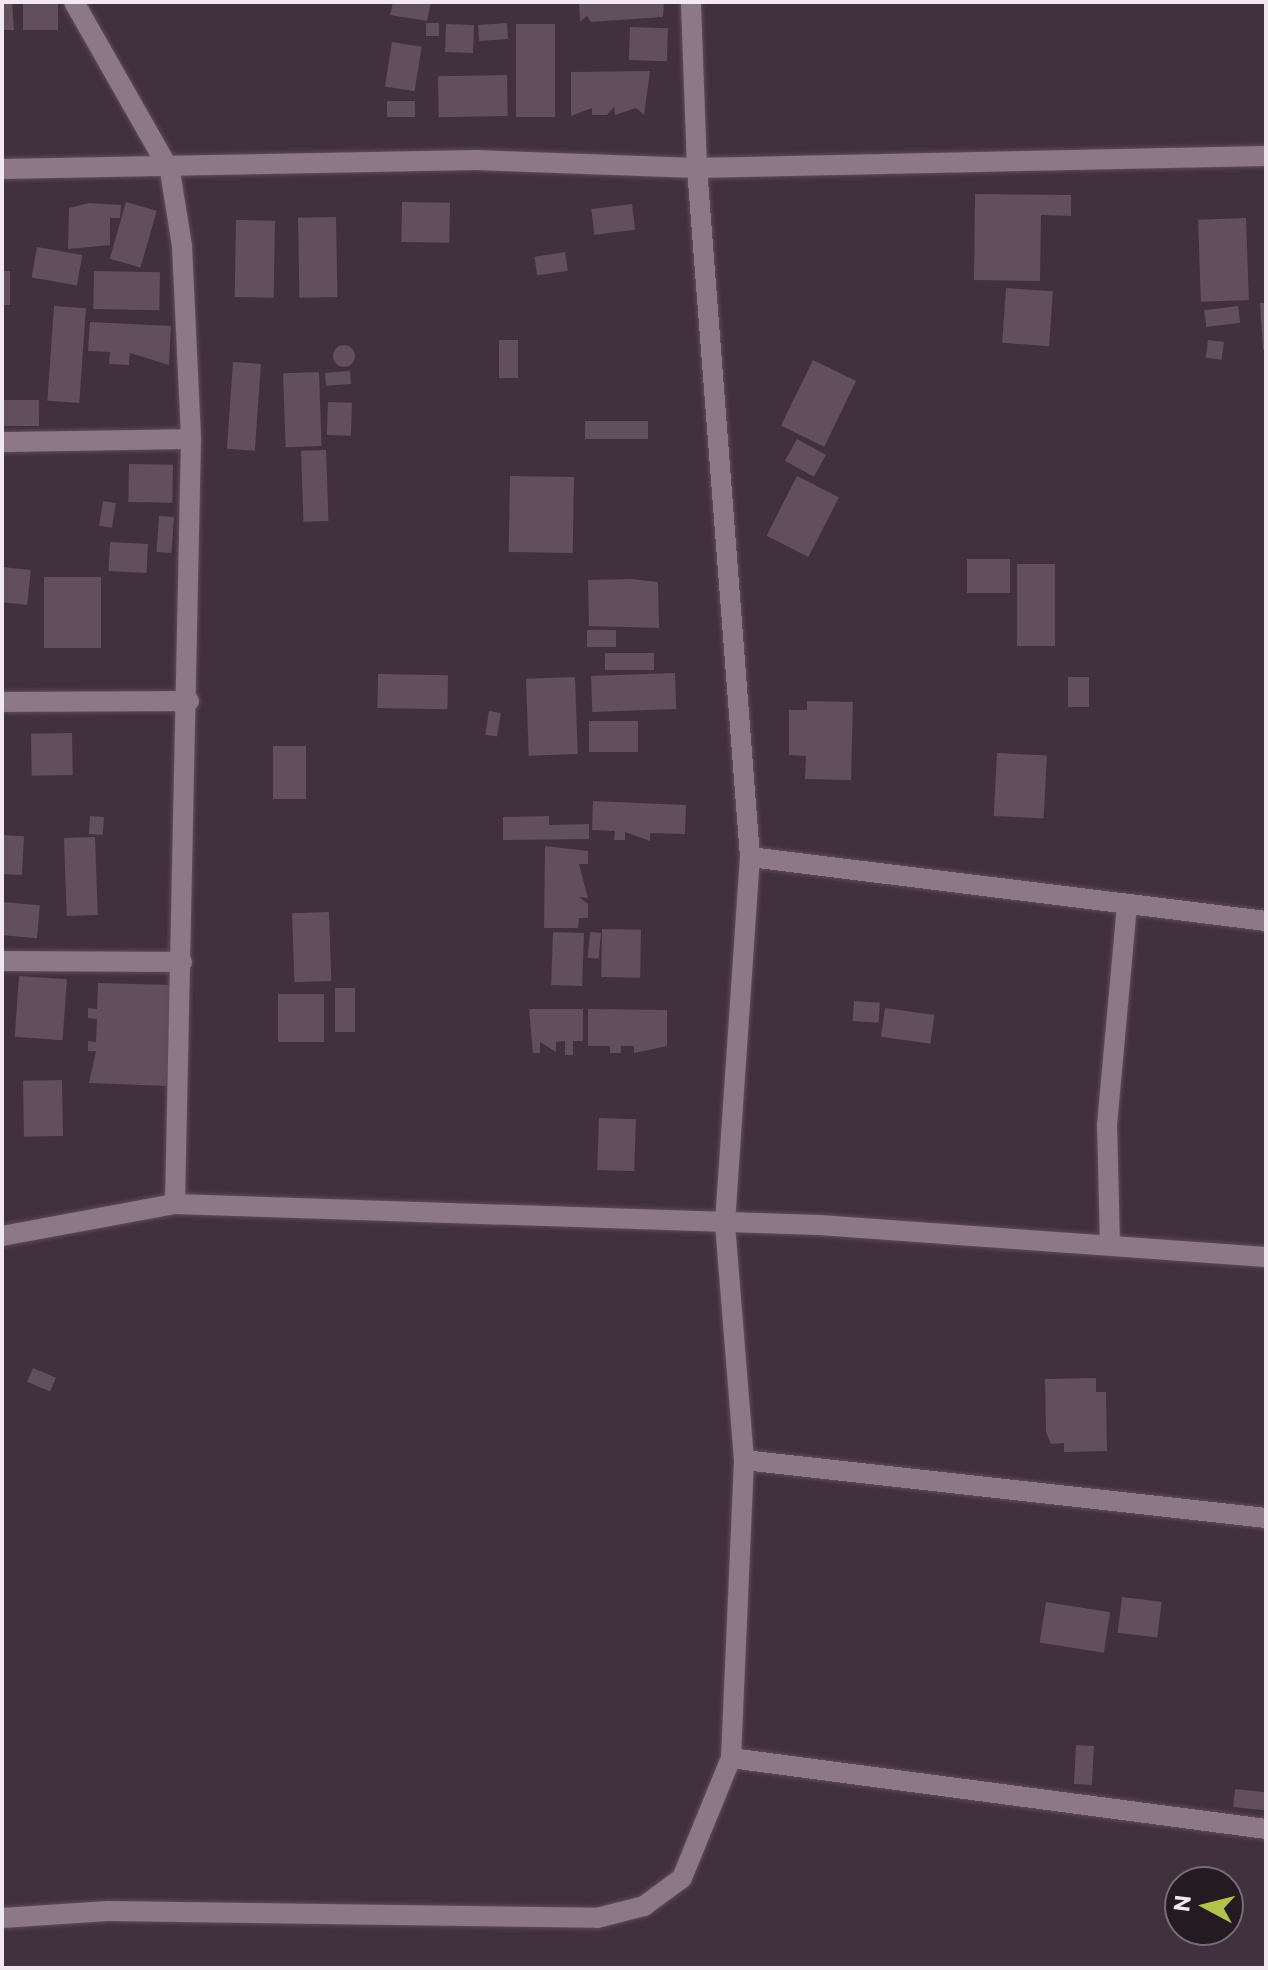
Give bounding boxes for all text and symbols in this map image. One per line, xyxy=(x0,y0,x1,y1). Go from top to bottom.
north arrow xyxy=(1164,1866,1244,1946)
text: N xyxy=(1167,1893,1196,1913)

